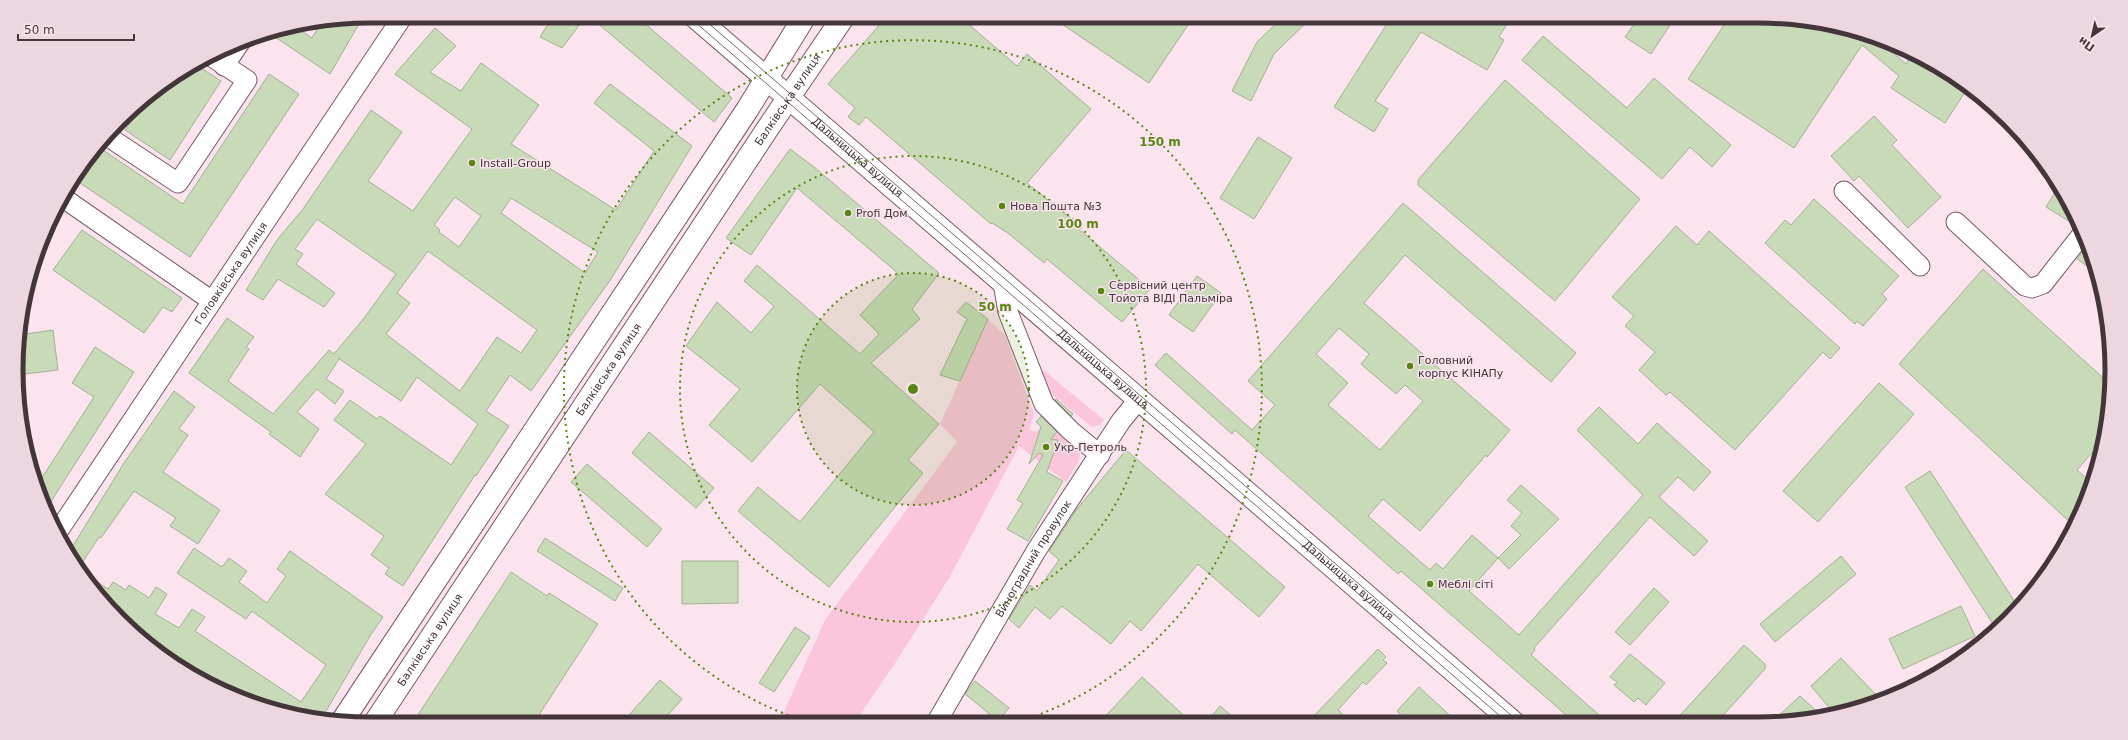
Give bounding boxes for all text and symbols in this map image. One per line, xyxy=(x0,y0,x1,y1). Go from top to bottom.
scale bar xyxy=(18,16,134,42)
north arrow xyxy=(2072,16,2112,56)
text: 50 m xyxy=(24,23,55,37)
text: Пн xyxy=(2076,34,2097,54)
street label: Балківська вулиця xyxy=(752,51,824,148)
street label: Дальницька вулиця xyxy=(809,115,905,200)
text: 150 m xyxy=(1139,135,1181,149)
place label: Install-Group xyxy=(480,157,551,170)
marker: Install-Group xyxy=(467,158,477,168)
place label: Нова Пошта №3 xyxy=(1010,200,1102,213)
marker: Нова Пошта №3 xyxy=(997,201,1007,211)
place label: Profi Дом xyxy=(856,207,908,220)
marker: Profi Дом xyxy=(843,208,853,218)
text: 100 m xyxy=(1057,217,1099,231)
street label: Головківська вулиця xyxy=(192,220,270,327)
place label: Сервісний центр Тойота ВІДІ Пальміра xyxy=(1108,279,1233,305)
marker: Сервісний центр Тойота ВІДІ Пальміра xyxy=(1096,286,1106,296)
text: 50 m xyxy=(978,300,1012,314)
street label: Балківська вулиця xyxy=(574,321,644,418)
street label: Дальницька вулиця xyxy=(1055,326,1151,412)
place label: Головний корпус КІНАПу xyxy=(1418,354,1504,380)
marker: Головний корпус КІНАПу xyxy=(1405,361,1415,371)
centre of rings xyxy=(906,382,920,396)
place label: Укр-Петроль xyxy=(1054,441,1127,454)
marker: Укр-Петроль xyxy=(1041,442,1051,452)
street label: Виноградний провулок xyxy=(993,498,1075,620)
street label: Дальницька вулиця xyxy=(1300,538,1396,623)
place label: Меблі сіті xyxy=(1438,578,1493,591)
marker: Меблі сіті xyxy=(1425,579,1435,589)
street label: Балківська вулиця xyxy=(395,591,465,689)

